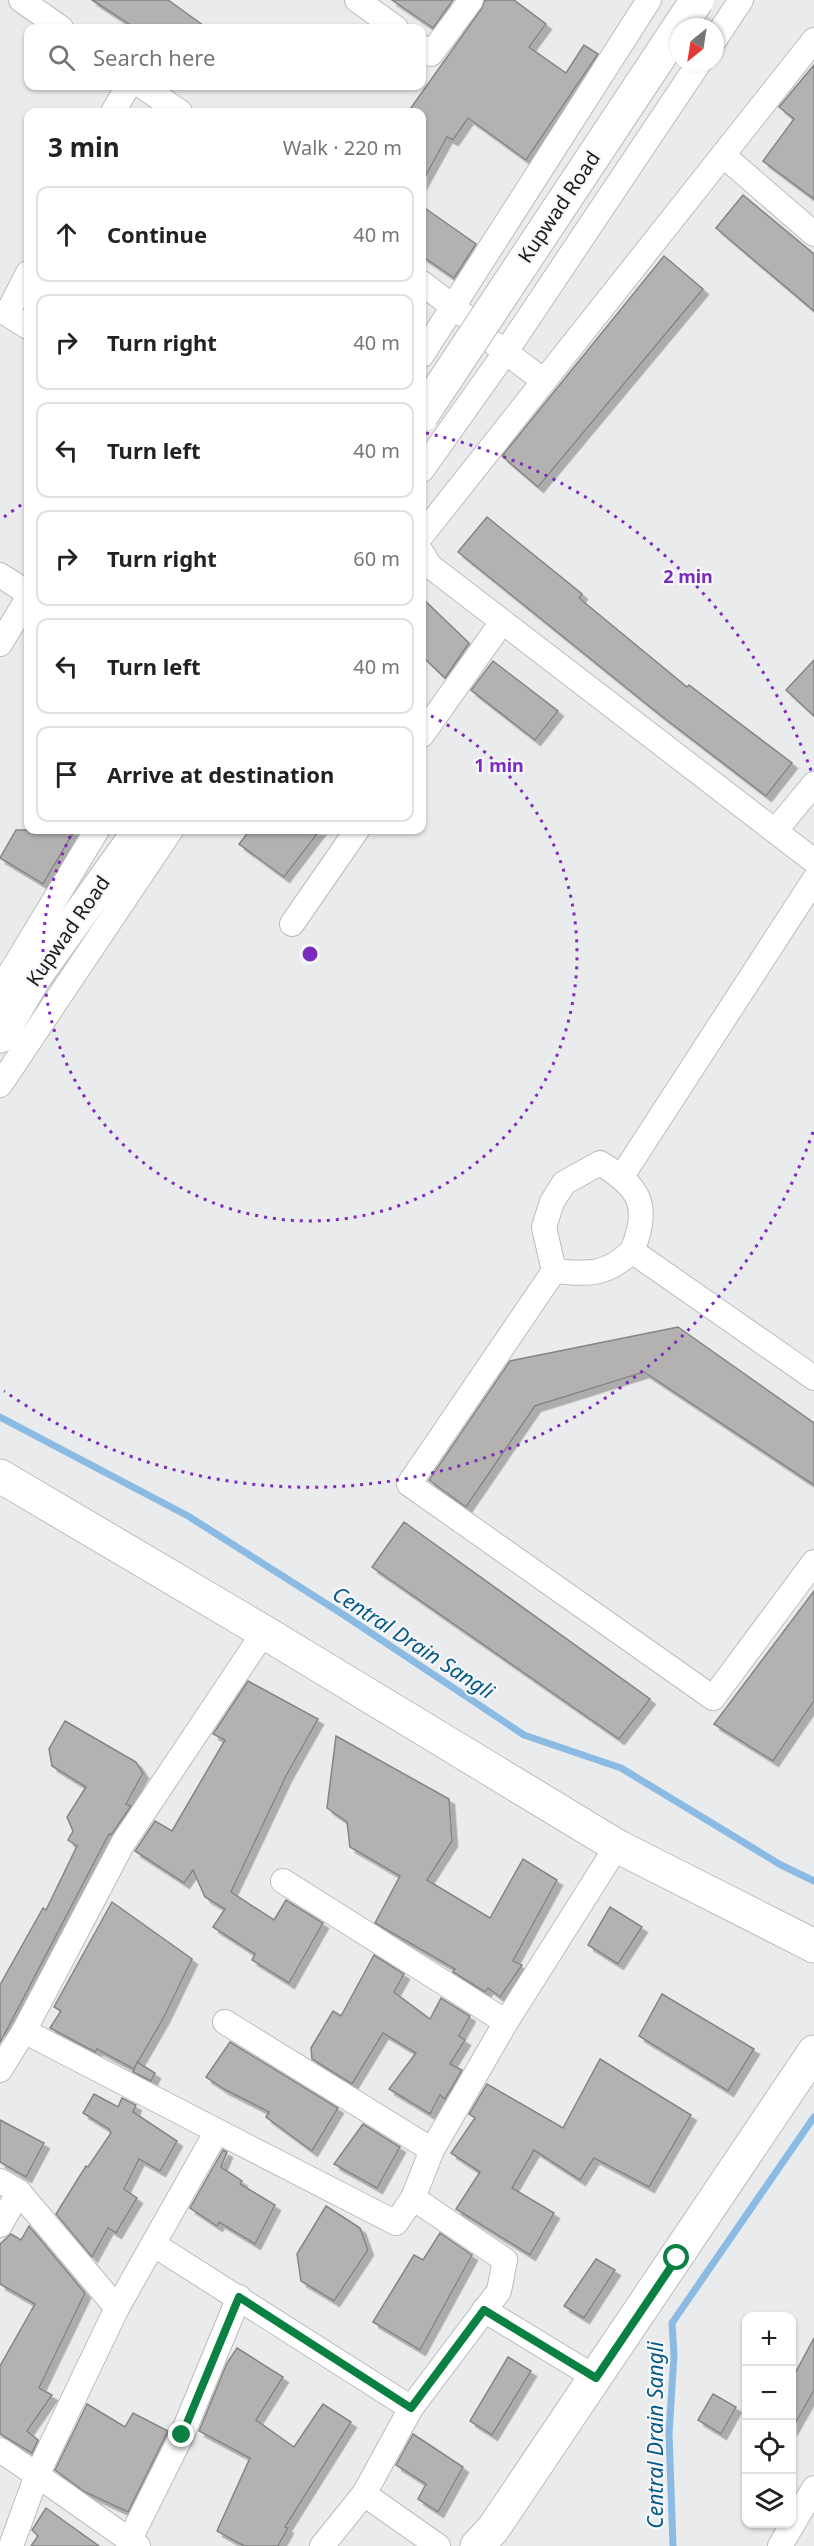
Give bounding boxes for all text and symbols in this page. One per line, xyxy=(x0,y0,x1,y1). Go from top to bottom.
north arrow xyxy=(670,18,724,72)
search box xyxy=(24,24,426,90)
icon: search xyxy=(45,41,78,74)
text: Search here xyxy=(93,42,215,72)
text: 3 min xyxy=(48,129,120,165)
text: Walk · 220 m xyxy=(283,134,402,161)
street label: Kupwad Road xyxy=(511,146,606,268)
icon: ahead xyxy=(50,218,83,251)
text: Continue xyxy=(107,219,207,249)
text: 40 m xyxy=(353,221,400,248)
icon: right xyxy=(50,326,83,359)
text: Turn right xyxy=(107,327,217,357)
text: 40 m xyxy=(353,329,400,356)
icon: left xyxy=(50,434,83,467)
text: Turn left xyxy=(107,435,201,465)
text: 40 m xyxy=(353,437,400,464)
icon: right xyxy=(50,542,83,575)
text: Turn right xyxy=(107,543,217,573)
text: 60 m xyxy=(353,545,400,572)
text: 2 min xyxy=(663,564,713,588)
icon: left xyxy=(50,650,83,683)
text: Turn left xyxy=(107,651,201,681)
text: 40 m xyxy=(353,653,400,680)
text: 1 min xyxy=(474,753,524,777)
icon: arrive xyxy=(50,758,83,791)
text: Arrive at destination xyxy=(107,759,334,789)
street label: Kupwad Road xyxy=(19,870,116,991)
centre of rings xyxy=(300,944,320,964)
water label: Central Drain Sangli xyxy=(327,1579,500,1705)
route start xyxy=(663,2244,689,2270)
map controls xyxy=(742,2312,796,2528)
button: + xyxy=(742,2312,796,2366)
water label: Central Drain Sangli xyxy=(641,2341,669,2529)
button: − xyxy=(742,2366,796,2420)
button: locate xyxy=(742,2420,796,2474)
route end xyxy=(168,2421,194,2447)
button: layers xyxy=(742,2474,796,2528)

